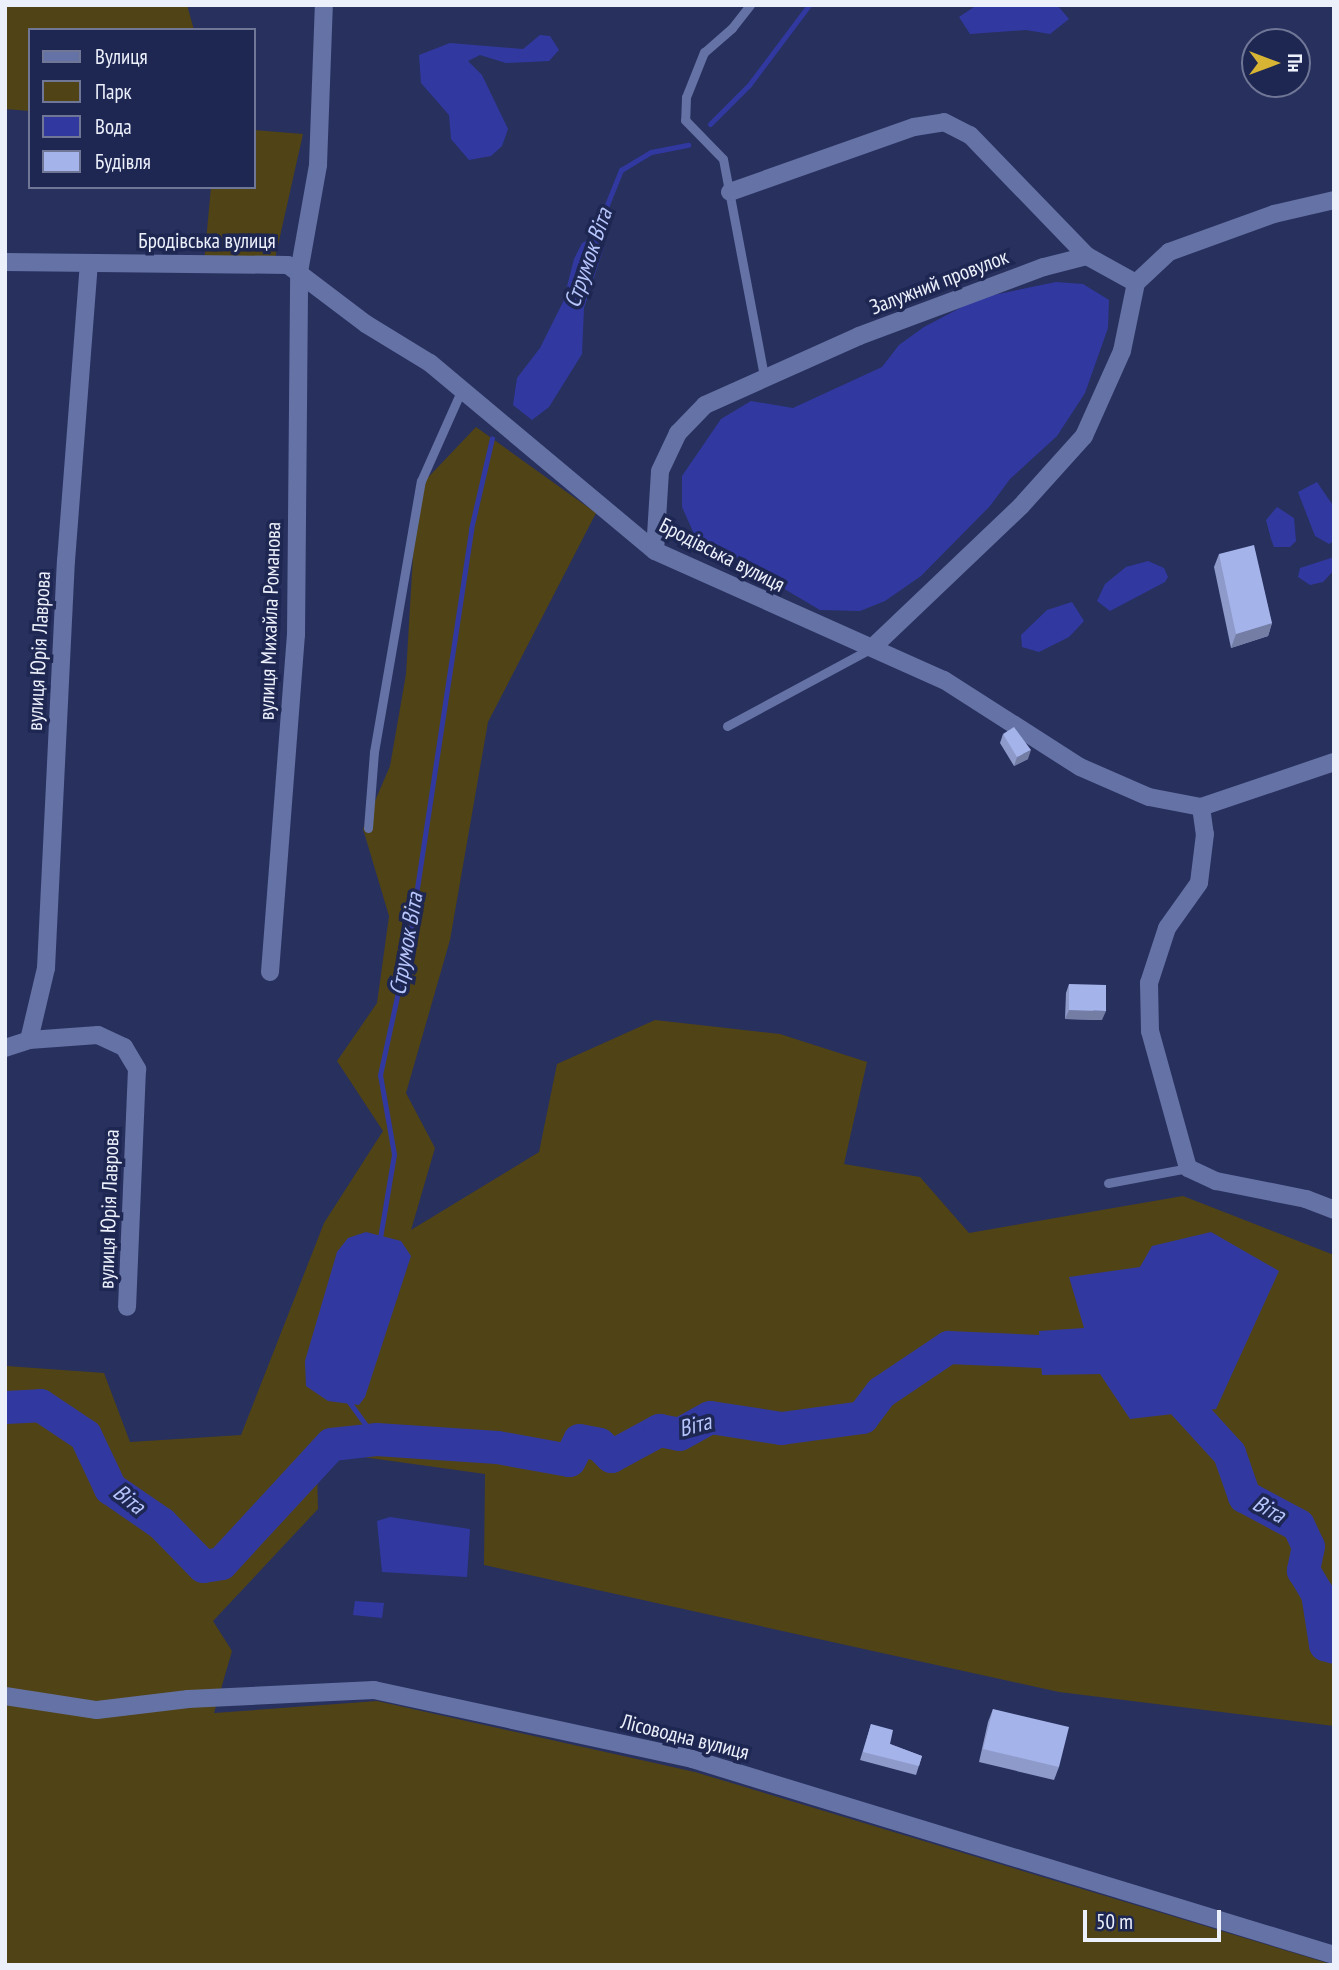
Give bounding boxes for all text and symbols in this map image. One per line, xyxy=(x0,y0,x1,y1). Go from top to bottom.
legend xyxy=(28,28,256,189)
north arrow xyxy=(1241,28,1311,98)
text: Вулиця xyxy=(95,43,148,70)
text: Пн xyxy=(1283,54,1307,72)
text: Парк xyxy=(95,78,132,105)
text: Вода xyxy=(95,113,132,140)
text: Будівля xyxy=(95,148,151,175)
water label: Струмок Віта xyxy=(558,205,618,311)
street label: Бродівська вулиця xyxy=(138,228,276,254)
street label: Залужний провулок xyxy=(866,244,1012,320)
street label: Бродівська вулиця xyxy=(655,513,789,597)
street label: вулиця Михайла Романова xyxy=(254,521,286,721)
street label: вулиця Юрія Лаврова xyxy=(22,571,56,731)
water label: Струмок Віта xyxy=(383,891,429,997)
street label: вулиця Юрія Лаврова xyxy=(94,1129,124,1289)
water label: Віта xyxy=(676,1407,714,1443)
water label: Віта xyxy=(108,1478,150,1520)
water label: Віта xyxy=(1248,1489,1290,1529)
street label: Лісоводна вулиця xyxy=(618,1709,752,1765)
scale bar xyxy=(1087,1896,1225,1940)
text: 50 m xyxy=(1096,1908,1133,1935)

